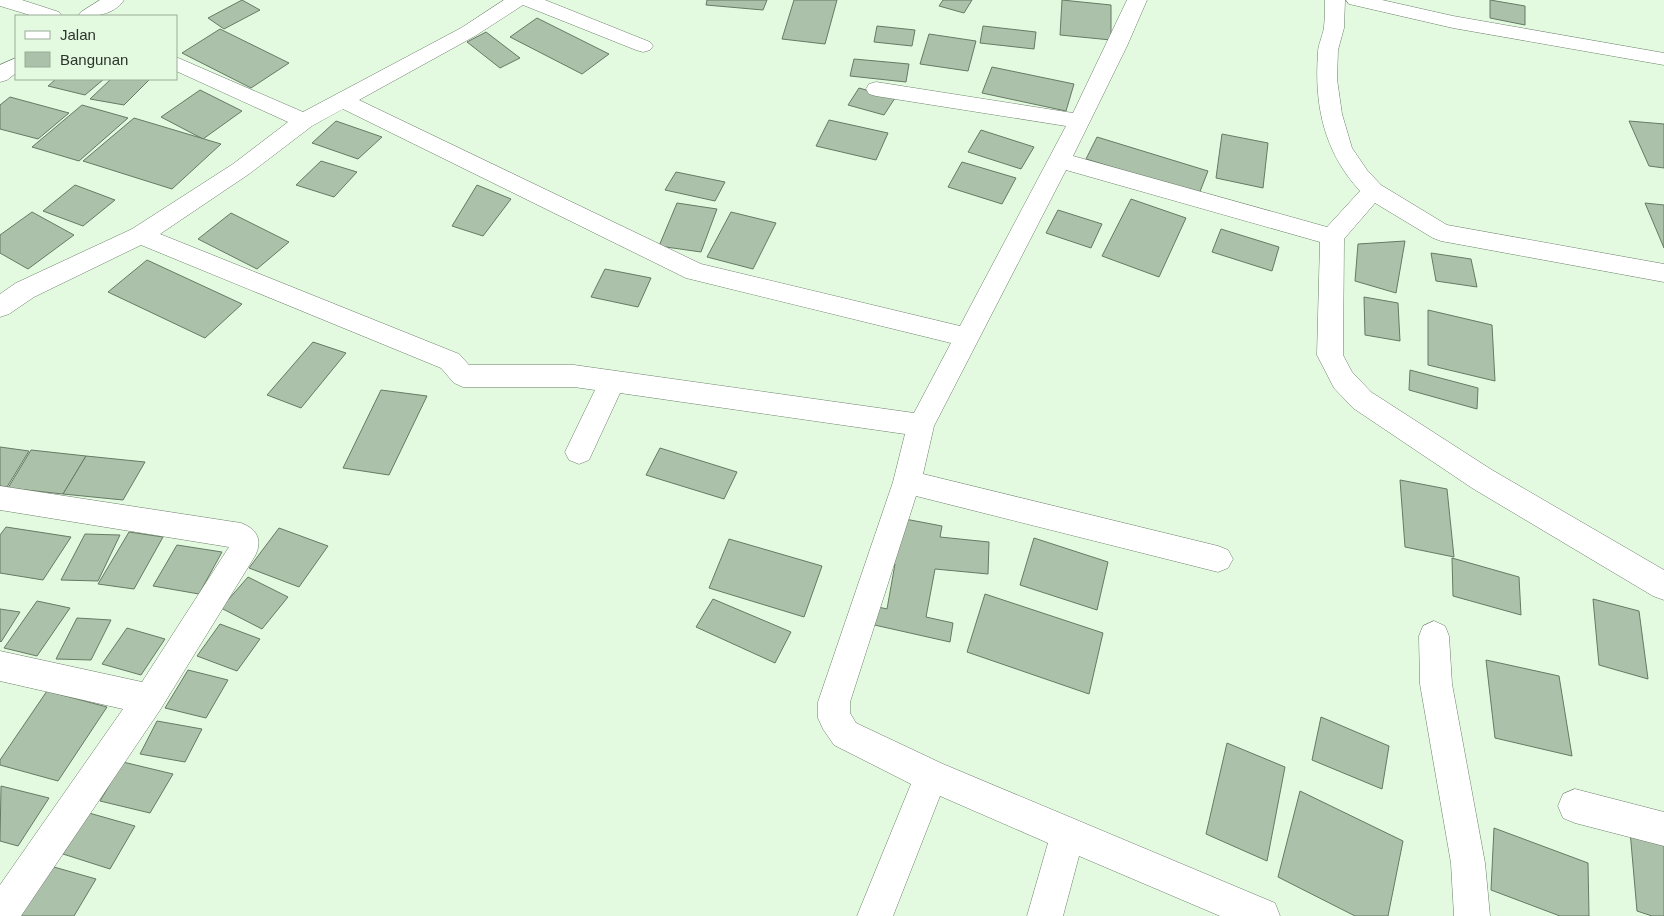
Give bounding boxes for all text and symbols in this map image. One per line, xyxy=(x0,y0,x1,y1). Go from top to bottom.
legend xyxy=(15,15,178,80)
text: Jalan xyxy=(60,26,96,43)
text: Bangunan xyxy=(60,51,128,68)

